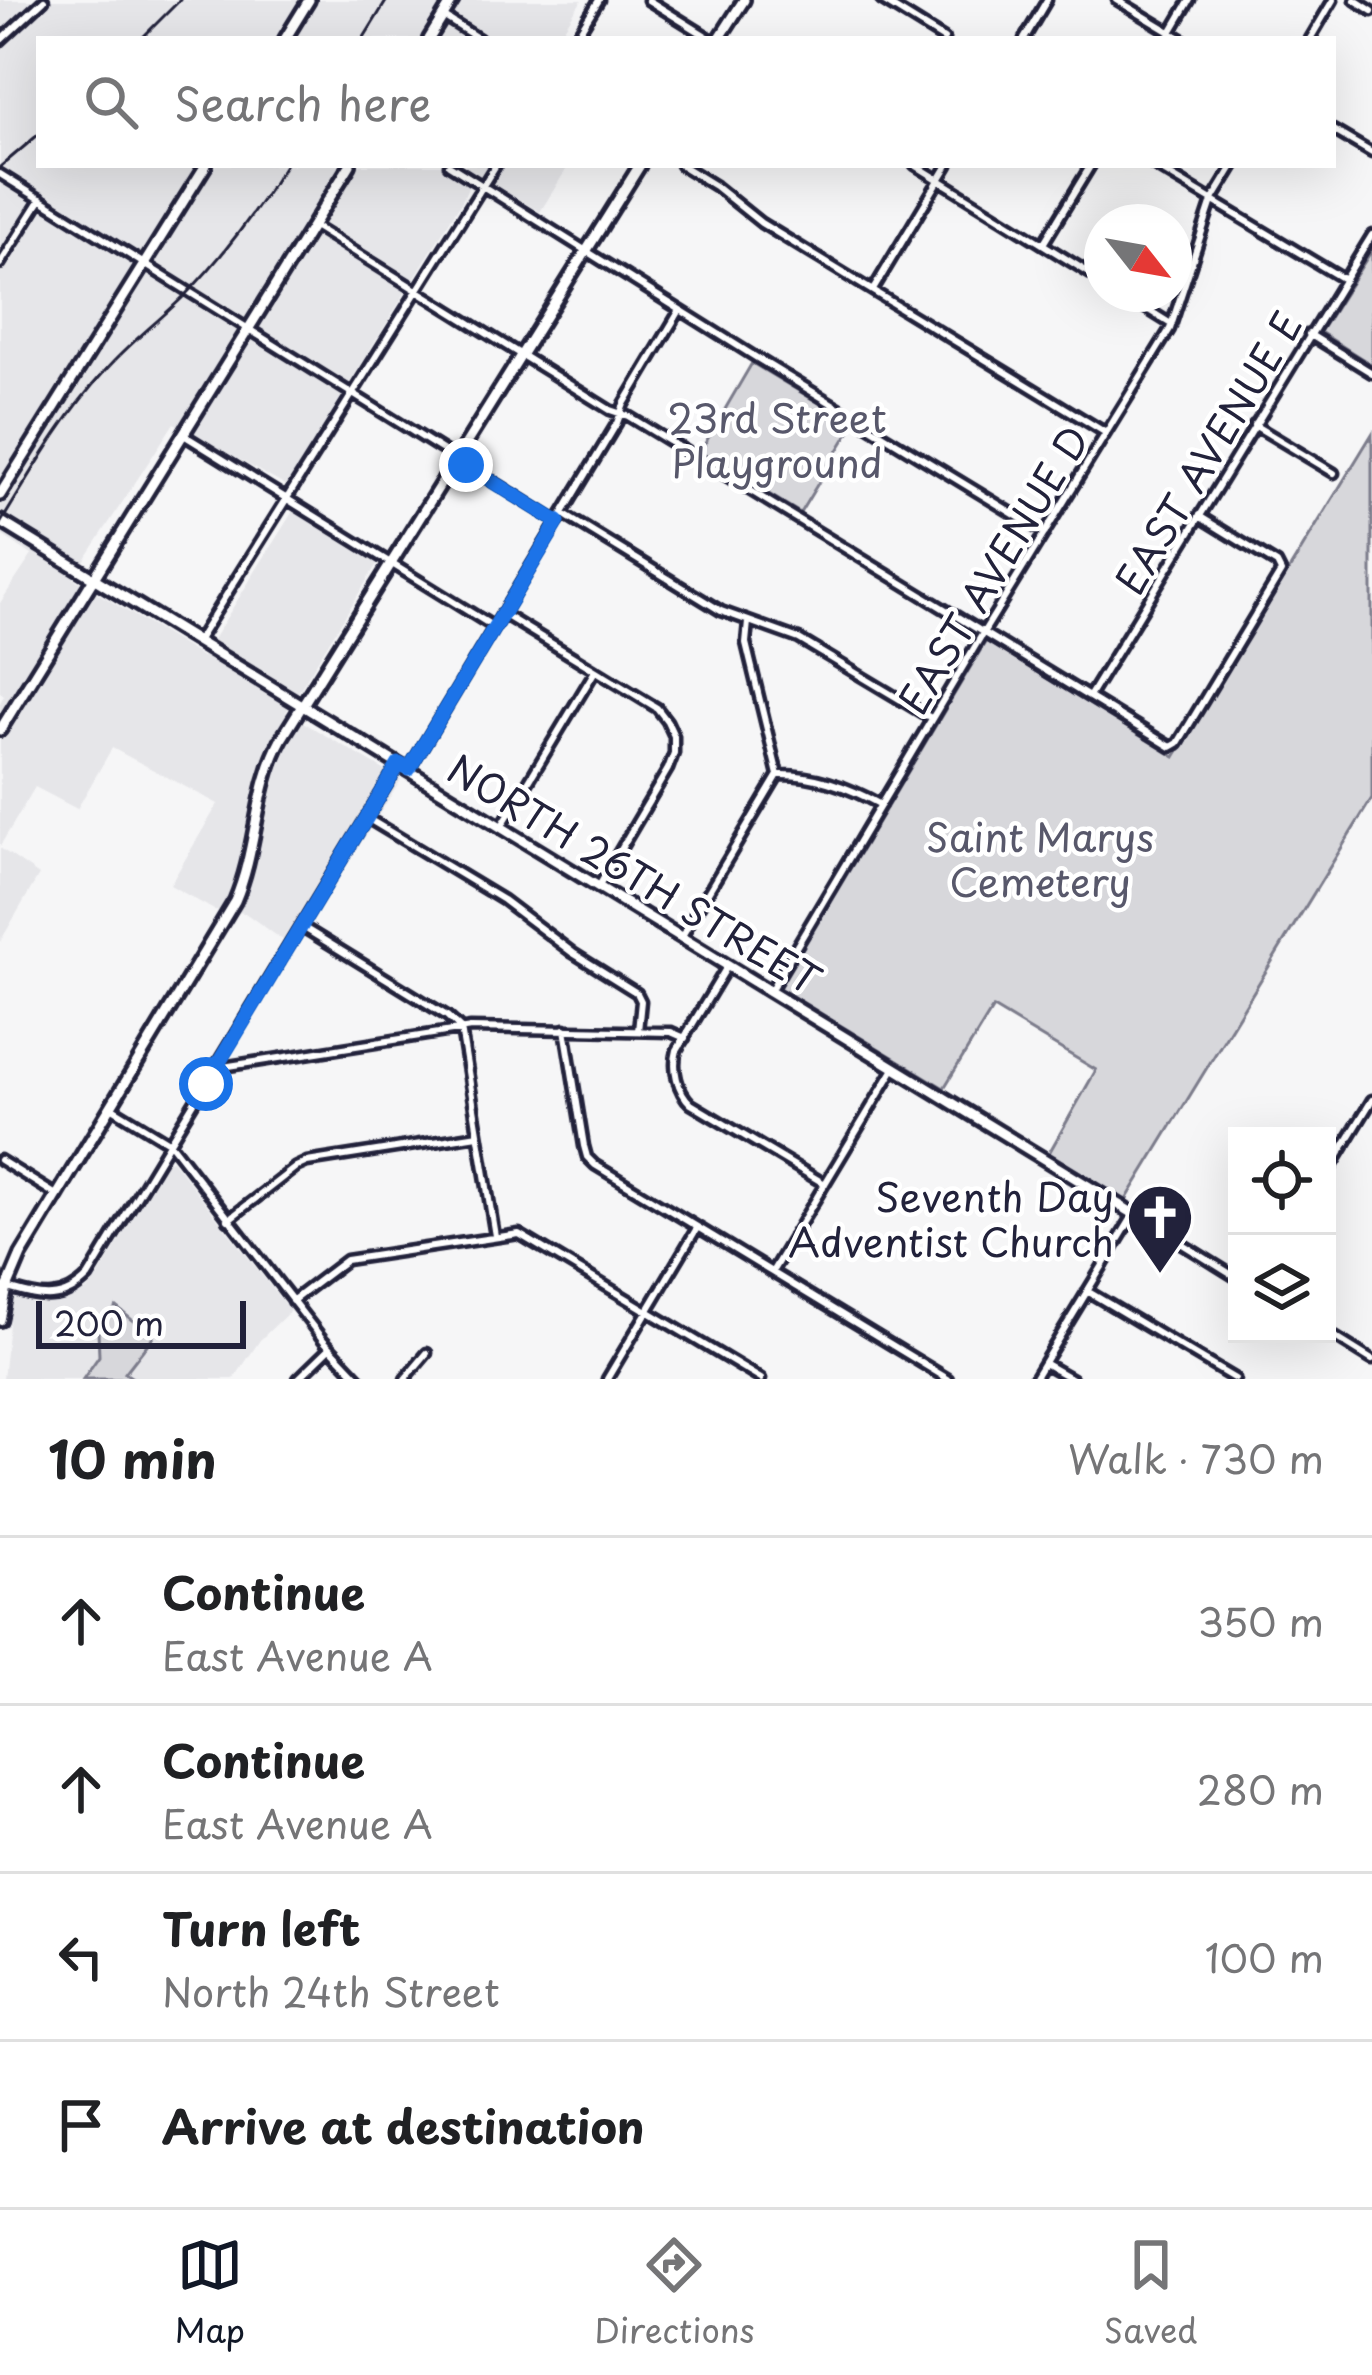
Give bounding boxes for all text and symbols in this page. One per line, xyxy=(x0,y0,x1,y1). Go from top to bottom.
search box xyxy=(36,36,1336,168)
text: Search here xyxy=(174,68,431,136)
icon: search xyxy=(78,69,144,135)
north arrow xyxy=(1084,204,1192,312)
street label: EAST AVENUE E xyxy=(1099,299,1315,605)
park label: 23rd Street Playground xyxy=(667,387,887,491)
street label: EAST AVENUE D xyxy=(882,414,1102,724)
route end xyxy=(439,438,493,492)
street label: NORTH 26TH STREET xyxy=(438,738,833,1008)
park label: Saint Marys Cemetery xyxy=(926,806,1154,910)
route start xyxy=(179,1057,233,1111)
map controls xyxy=(1228,1127,1336,1343)
button: locate xyxy=(1228,1127,1336,1235)
place label: Seventh Day Adventist Church xyxy=(788,1166,1114,1270)
church icon: Seventh Day Adventist Church xyxy=(1125,1182,1195,1276)
button: layers xyxy=(1228,1235,1336,1343)
scale bar xyxy=(36,1295,246,1348)
text: 200 m xyxy=(54,1297,164,1347)
text: 10 min xyxy=(48,1419,217,1496)
text: Walk · 730 m xyxy=(1068,1428,1324,1487)
text: Continue xyxy=(162,1557,365,1625)
icon: ahead xyxy=(48,1588,114,1654)
text: 350 m xyxy=(1197,1591,1324,1650)
text: East Avenue A xyxy=(162,1625,433,1684)
text: Continue xyxy=(162,1725,365,1793)
icon: ahead xyxy=(48,1756,114,1822)
text: 280 m xyxy=(1197,1759,1324,1818)
text: East Avenue A xyxy=(162,1793,433,1852)
text: Turn left xyxy=(162,1893,361,1961)
icon: left xyxy=(48,1924,114,1990)
text: 100 m xyxy=(1205,1927,1324,1986)
text: North 24th Street xyxy=(162,1961,500,2020)
text: Arrive at destination xyxy=(162,2091,645,2159)
icon: arrive xyxy=(48,2092,114,2158)
tab: Map xyxy=(175,2232,245,2354)
tab: Directions xyxy=(594,2232,755,2354)
tab: Saved xyxy=(1104,2232,1197,2354)

